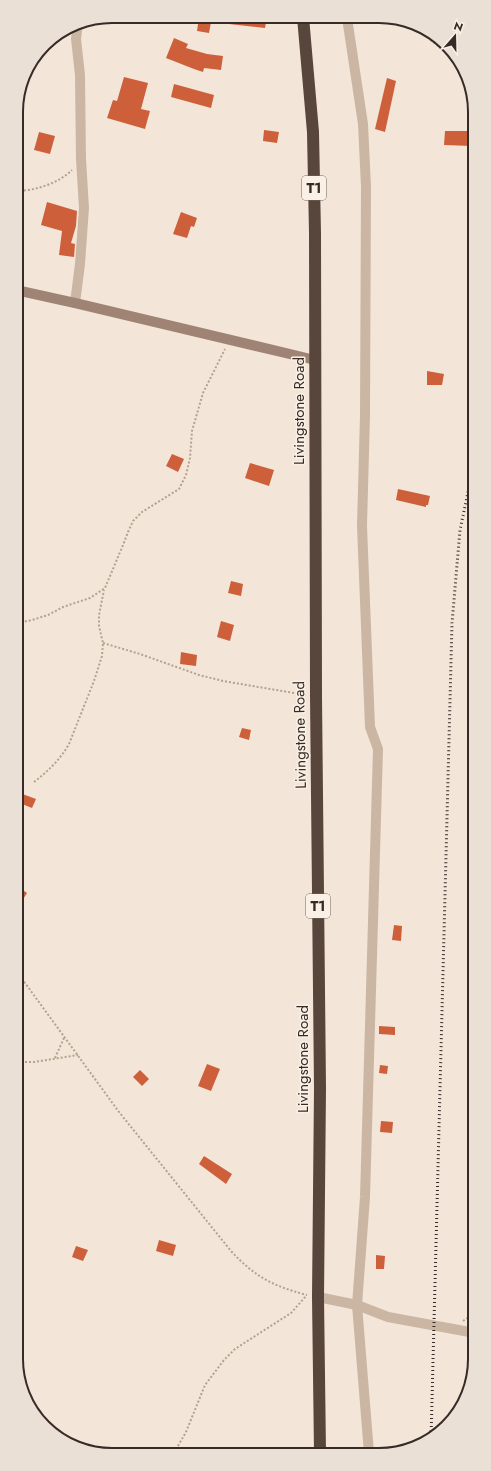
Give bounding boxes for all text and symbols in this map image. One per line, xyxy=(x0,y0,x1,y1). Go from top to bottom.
north arrow xyxy=(435,16,475,56)
text: N xyxy=(452,18,465,36)
road number: T1 xyxy=(302,176,326,200)
street label: Livingstone Road xyxy=(288,357,310,465)
street label: Livingstone Road xyxy=(288,681,312,789)
road number: T1 xyxy=(306,894,330,918)
street label: Livingstone Road xyxy=(292,1005,314,1113)

